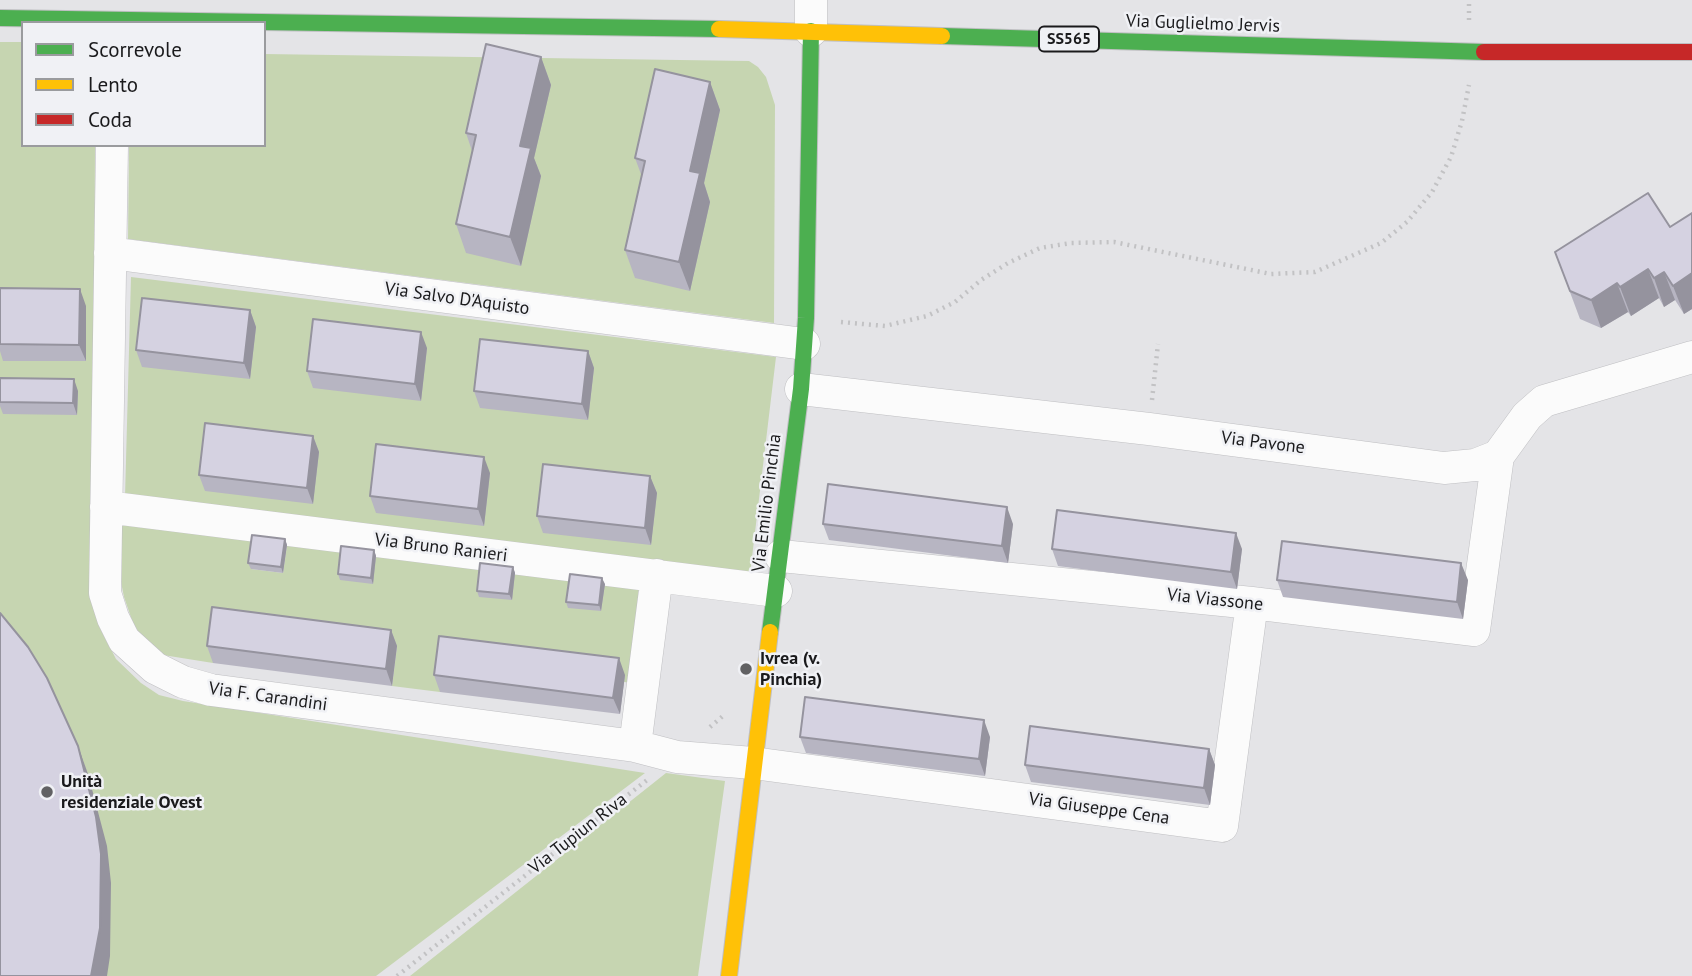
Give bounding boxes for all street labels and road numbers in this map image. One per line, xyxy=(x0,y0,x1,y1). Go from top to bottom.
street label: Via Guglielmo Jervis xyxy=(1126,11,1280,37)
road number: SS565 xyxy=(1039,26,1099,52)
street label: Via Salvo D'Aquisto xyxy=(383,278,531,320)
street label: Via Pavone xyxy=(1220,427,1306,459)
street label: Via Emilio Pinchia xyxy=(748,433,786,573)
street label: Via Bruno Ranieri xyxy=(373,529,509,567)
street label: Via Viassone xyxy=(1166,584,1264,616)
street label: Via F. Carandini xyxy=(207,678,329,716)
street label: Via Giuseppe Cena xyxy=(1027,788,1171,830)
street label: Via Tupiun Riva xyxy=(525,789,631,879)

